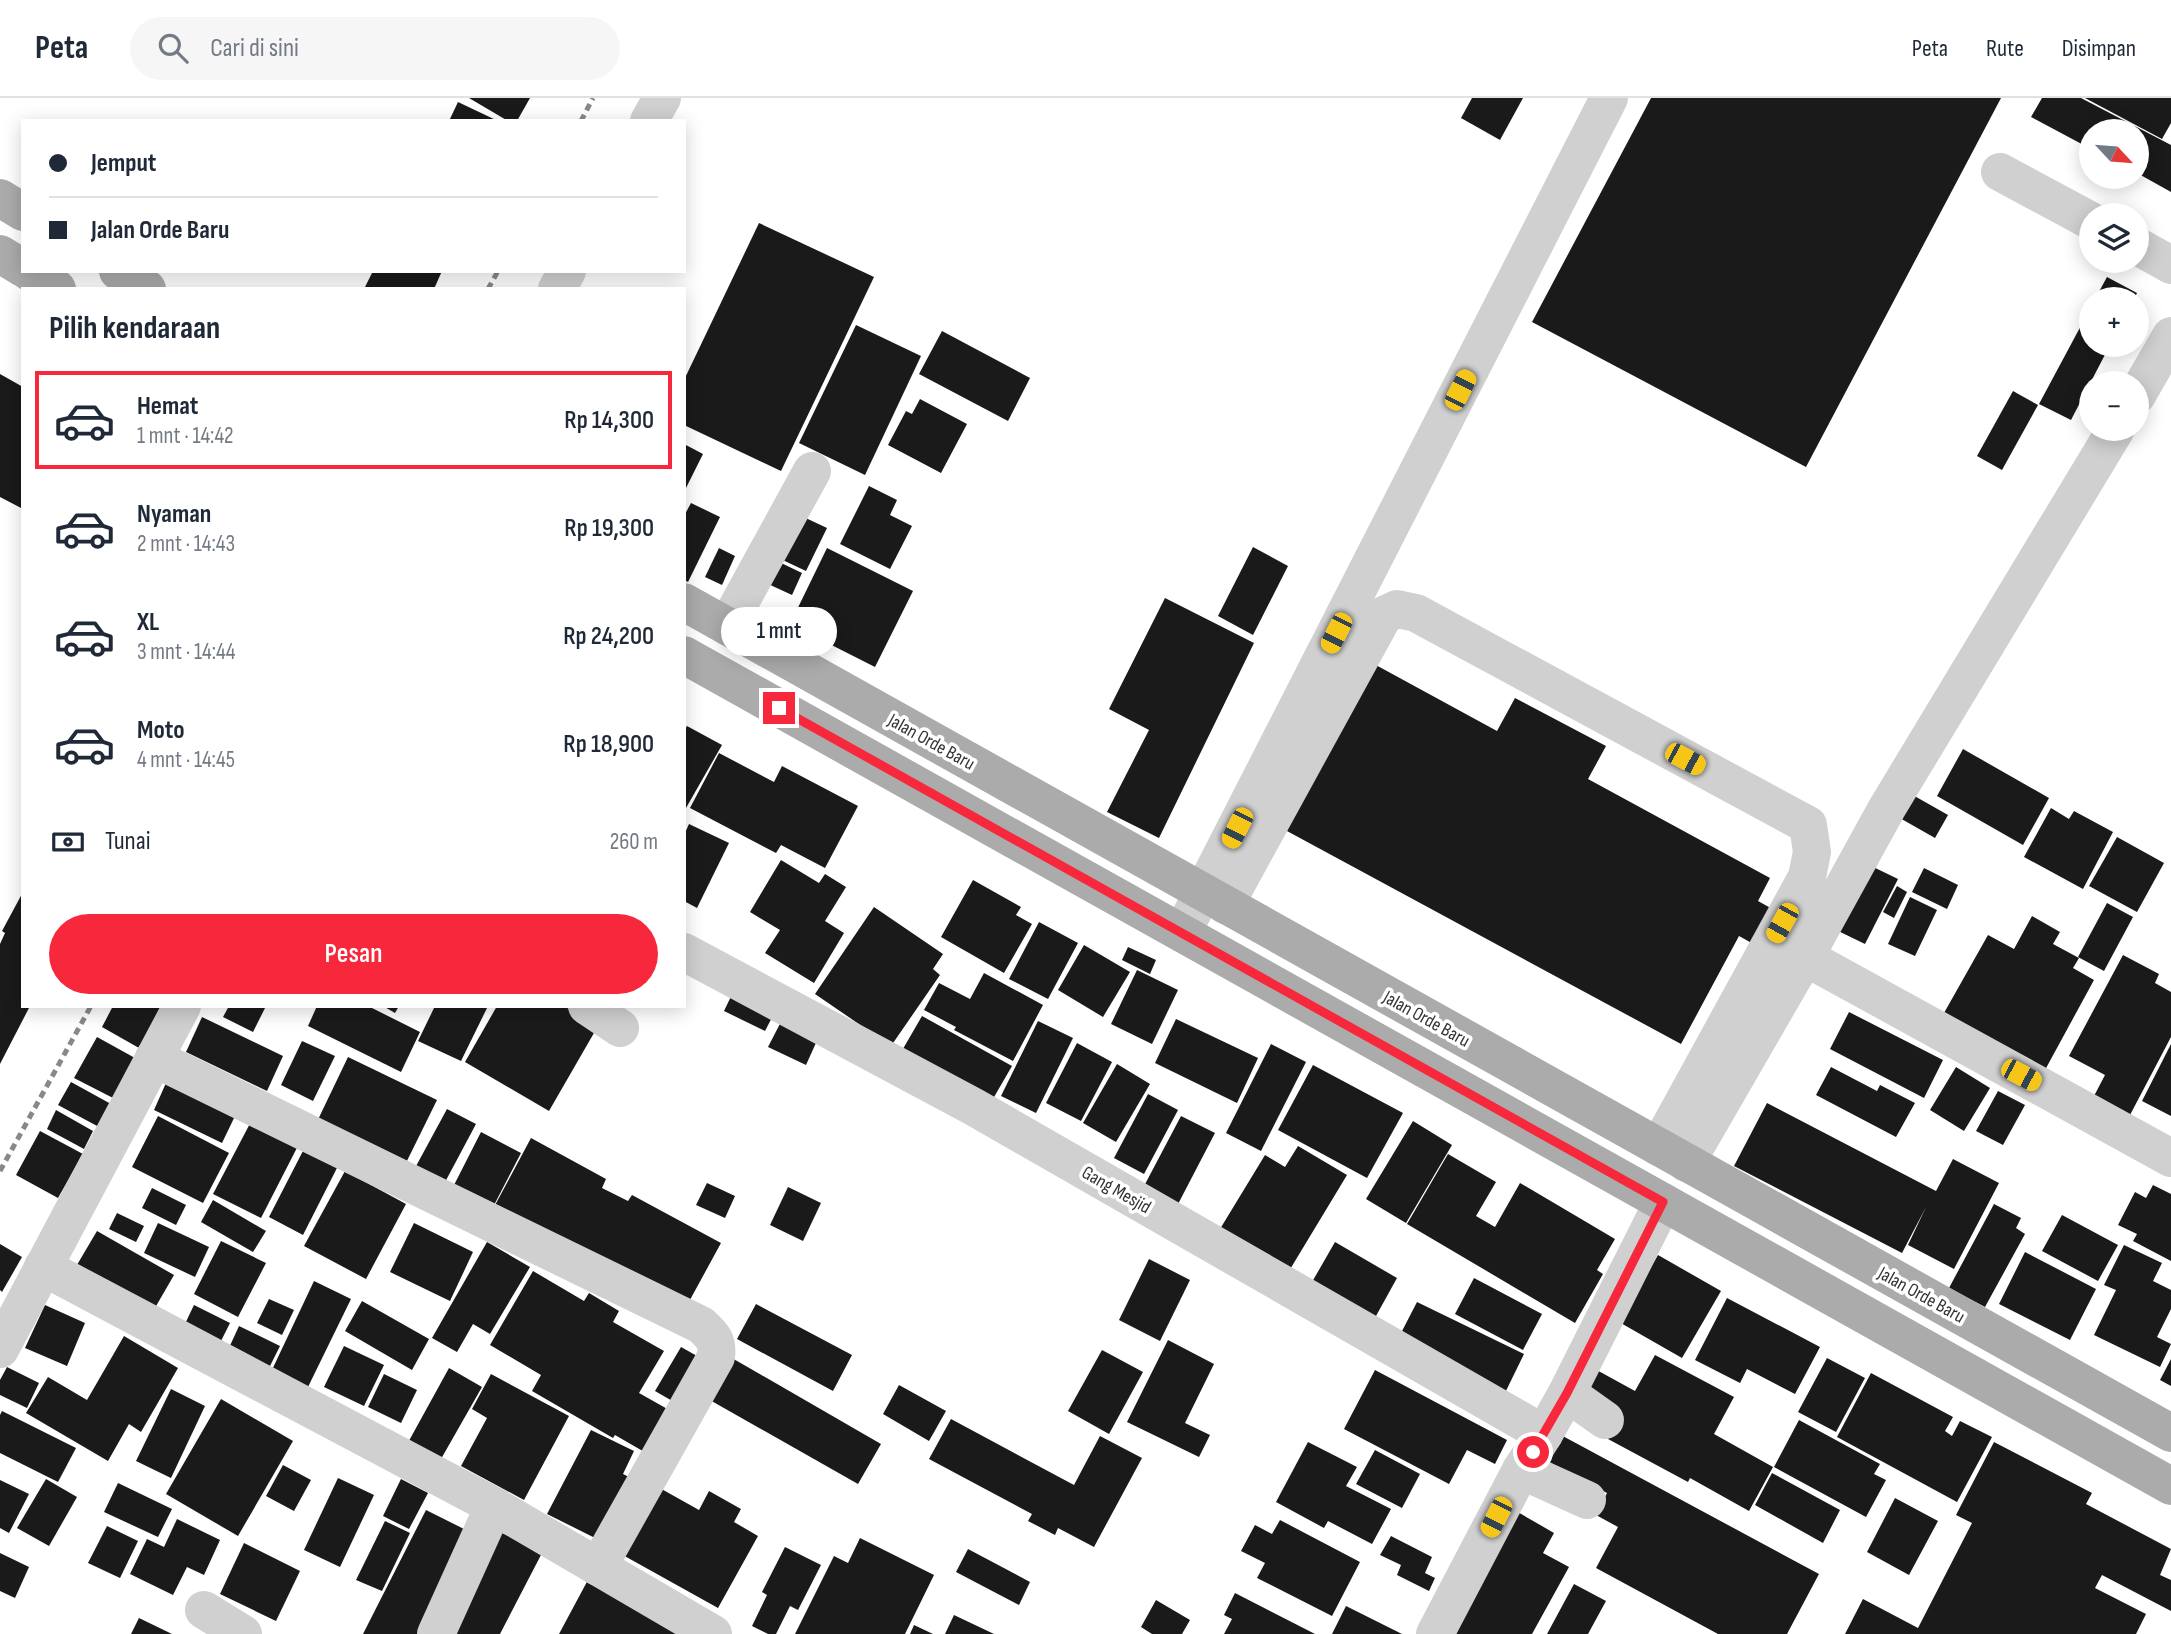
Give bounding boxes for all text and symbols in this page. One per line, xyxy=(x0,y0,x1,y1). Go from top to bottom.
search box xyxy=(130,17,620,80)
text: Peta xyxy=(35,28,88,68)
icon: search xyxy=(154,29,192,67)
text: Cari di sini xyxy=(210,33,299,64)
text: Peta xyxy=(1912,34,1948,63)
text: Rute xyxy=(1986,34,2024,63)
text: Disimpan xyxy=(2062,34,2136,63)
north arrow xyxy=(2079,119,2149,189)
map controls xyxy=(2079,119,2149,441)
text: Jemput xyxy=(91,148,156,179)
button: layers xyxy=(2079,203,2149,273)
text: Jalan Orde Baru xyxy=(91,215,229,246)
button: + xyxy=(2079,287,2149,357)
text: Pilih kendaraan xyxy=(49,309,220,348)
car xyxy=(1442,367,1479,413)
button: − xyxy=(2079,371,2149,441)
icon: car xyxy=(53,389,116,452)
text: Hemat xyxy=(137,391,198,422)
text: Rp 14,300 xyxy=(564,405,654,436)
text: 1 mnt · 14:42 xyxy=(137,422,234,450)
icon: car xyxy=(53,497,116,560)
text: Nyaman xyxy=(137,499,211,530)
text: Rp 19,300 xyxy=(564,513,654,544)
text: 2 mnt · 14:43 xyxy=(137,530,235,558)
icon: car xyxy=(53,605,116,668)
callout: 1 mnt xyxy=(721,606,837,656)
text: XL xyxy=(137,607,159,638)
car xyxy=(1318,610,1355,656)
text: 1 mnt xyxy=(757,617,801,645)
text: Rp 24,200 xyxy=(563,621,654,652)
text: 3 mnt · 14:44 xyxy=(137,638,235,666)
route end xyxy=(763,692,795,724)
street label: Jalan Orde Baru xyxy=(883,709,979,776)
icon: car xyxy=(53,713,116,776)
text: Moto xyxy=(137,715,185,746)
text: Rp 18,900 xyxy=(563,729,654,760)
car xyxy=(1662,740,1709,778)
text: 4 mnt · 14:45 xyxy=(137,746,235,774)
car xyxy=(1219,805,1256,851)
icon: cash xyxy=(49,823,87,861)
text: Tunai xyxy=(105,826,151,857)
text: 260 m xyxy=(610,828,658,856)
car xyxy=(1763,900,1802,946)
button: Pesan xyxy=(49,914,658,994)
street label: Jalan Orde Baru xyxy=(1378,986,1474,1053)
car xyxy=(1998,1056,2045,1094)
street label: Gang Mesjid xyxy=(1078,1161,1155,1219)
street label: Jalan Orde Baru xyxy=(1873,1262,1969,1329)
route start xyxy=(1517,1436,1549,1468)
car xyxy=(1478,1494,1515,1540)

